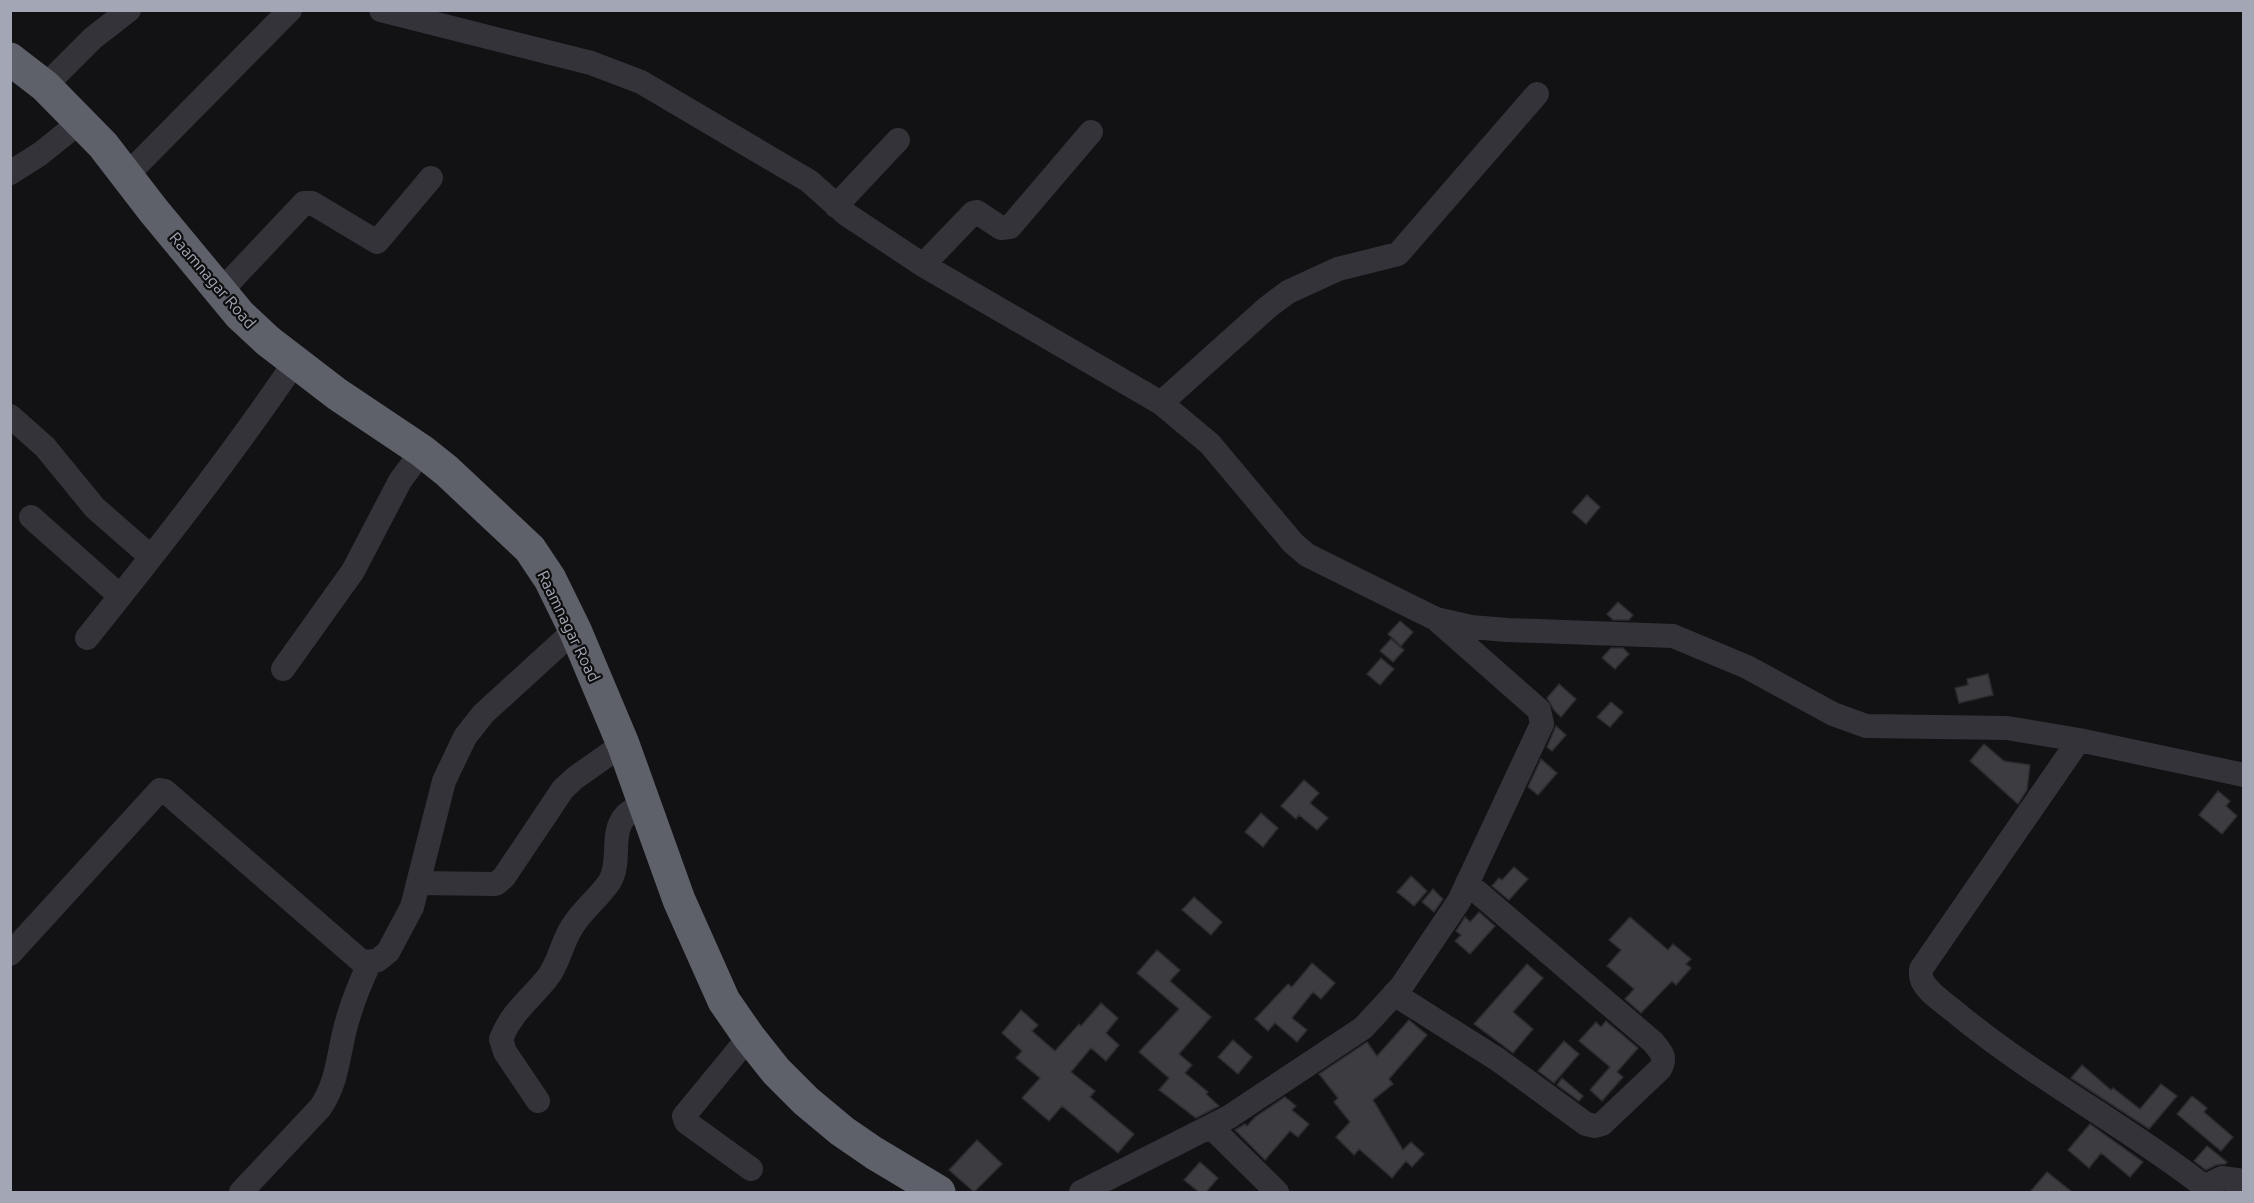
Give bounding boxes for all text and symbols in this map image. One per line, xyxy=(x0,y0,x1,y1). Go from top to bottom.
street label: Raamnagar Road xyxy=(166,228,260,332)
street label: Raamnagar Road xyxy=(534,567,604,685)

